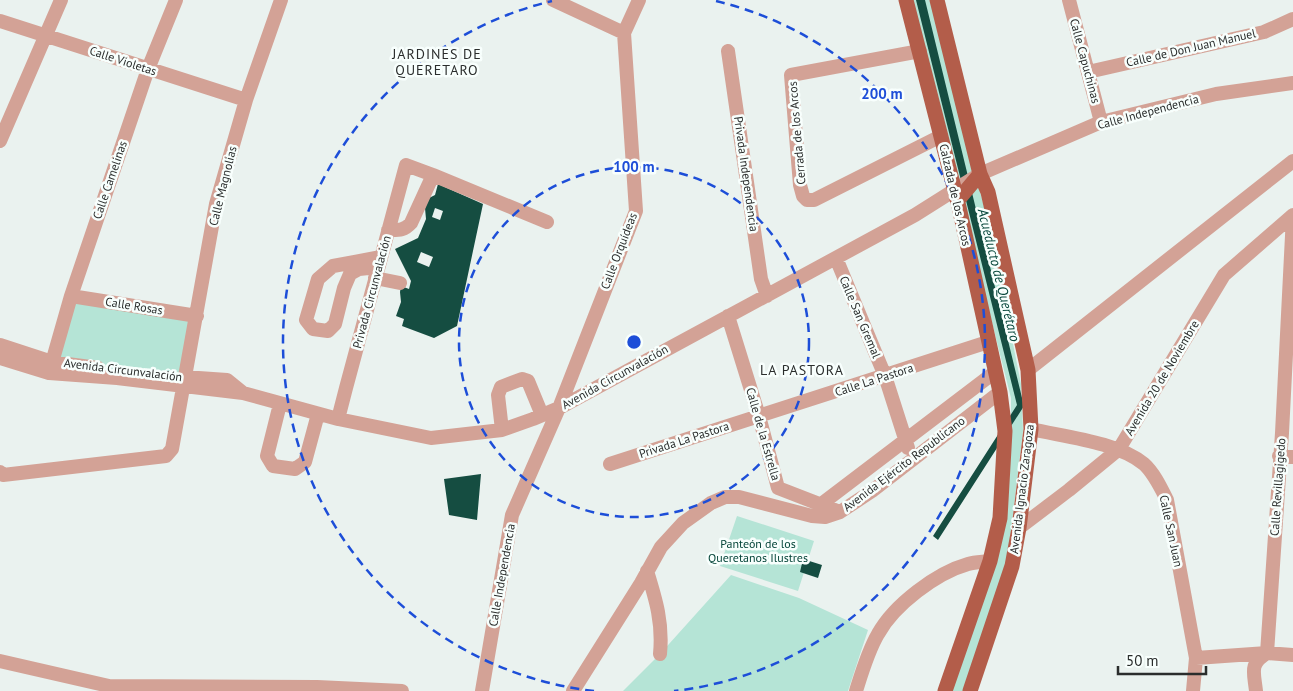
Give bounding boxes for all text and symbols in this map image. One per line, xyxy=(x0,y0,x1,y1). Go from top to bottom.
street label: Calle Capuchinas xyxy=(1067,17,1104,105)
street label: Calle de Don Juan Manuel xyxy=(1125,25,1258,70)
street label: Calle Violetas xyxy=(88,43,159,78)
district label: JARDINES DE QUERETARO xyxy=(391,45,482,79)
street label: Cerrada de los Arcos xyxy=(785,81,808,185)
text: 200 m xyxy=(861,84,903,103)
street label: Calle Independencia xyxy=(1096,91,1200,132)
street label: Privada Independencia xyxy=(731,115,762,233)
street label: Calle Camelinas xyxy=(89,139,130,221)
street label: Calzada de los Arcos xyxy=(936,142,975,247)
street label: Calle Magnolias xyxy=(205,145,240,227)
text: 100 m xyxy=(613,157,655,176)
water label: Acueducto de Querétaro xyxy=(974,206,1024,343)
street label: Calle Orquídeas xyxy=(597,210,640,291)
street label: Privada Circunvalación xyxy=(349,234,394,350)
street label: Calle San Gremal xyxy=(836,273,885,361)
street label: Calle Rosas xyxy=(104,294,164,317)
street label: Avenida 20 de Noviembre xyxy=(1121,317,1202,438)
centre of rings xyxy=(625,333,643,351)
street label: Avenida Circunvalación xyxy=(559,341,671,412)
street label: Avenida Circunvalación xyxy=(63,355,183,384)
street label: Calle La Pastora xyxy=(833,360,915,399)
district label: LA PASTORA xyxy=(760,361,844,379)
street label: Calle de la Estrella xyxy=(743,386,784,482)
street label: Avenida Ejército Republicano xyxy=(840,413,968,514)
street label: Privada La Pastora xyxy=(637,418,731,461)
street label: Avenida Ignacio Zaragoza xyxy=(1006,423,1037,555)
street label: Calle Revillagigedo xyxy=(1267,437,1288,537)
street label: Calle San Juan xyxy=(1157,493,1186,568)
street label: Calle Independencia xyxy=(485,522,518,628)
park label: Panteón de los Queretanos Ilustres xyxy=(708,536,808,565)
scale bar xyxy=(1118,644,1206,676)
text: 50 m xyxy=(1126,651,1159,670)

